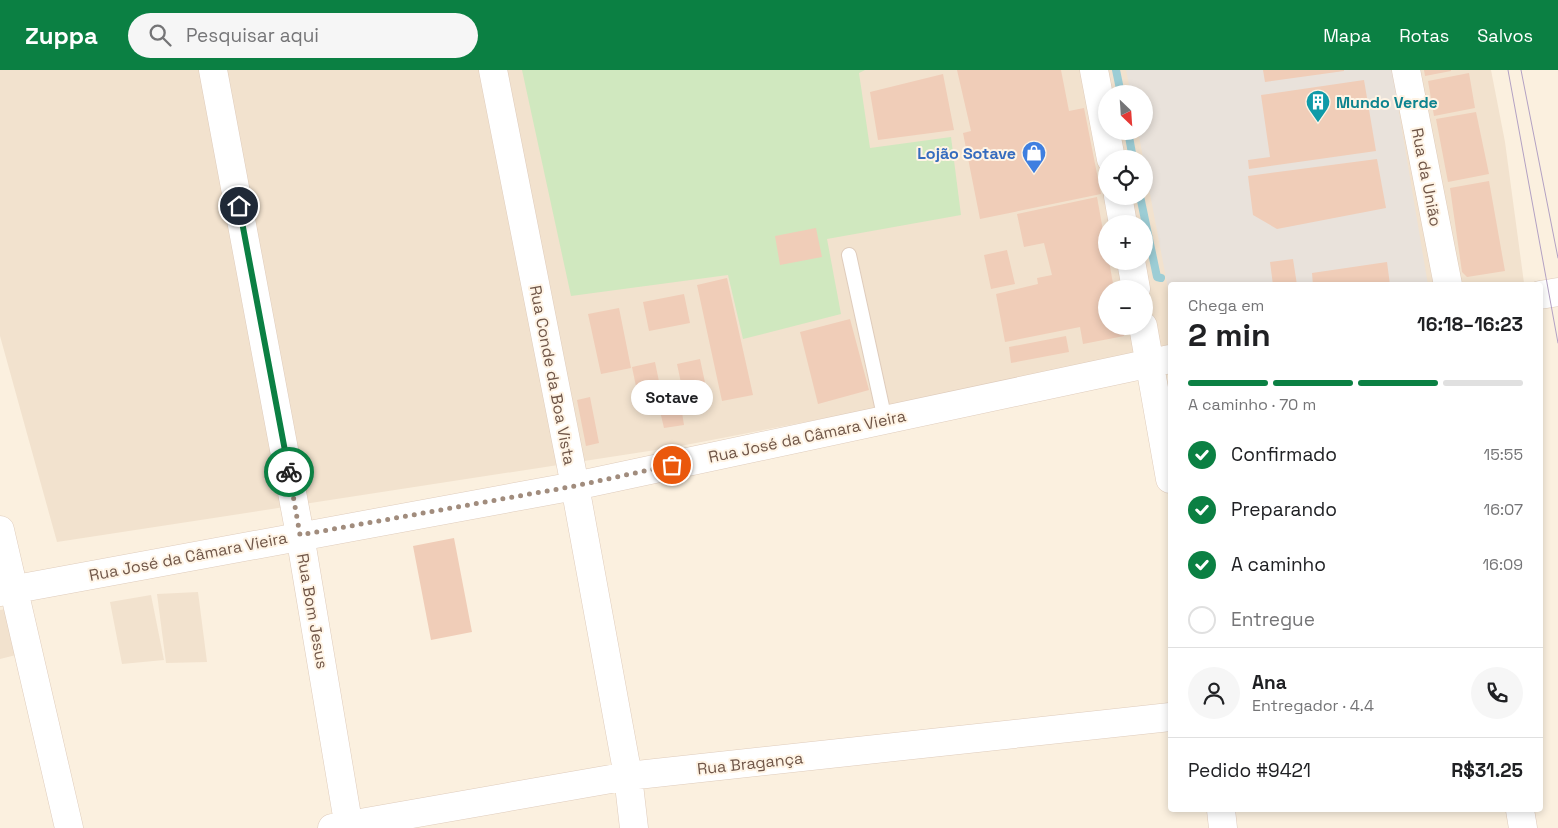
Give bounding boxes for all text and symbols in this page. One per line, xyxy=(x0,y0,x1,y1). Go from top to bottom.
search box xyxy=(128,13,478,58)
text: Zuppa xyxy=(25,20,98,51)
icon: search xyxy=(146,21,174,49)
text: Pesquisar aqui xyxy=(186,23,319,48)
text: Mapa xyxy=(1323,24,1371,47)
text: Rotas xyxy=(1399,24,1449,47)
text: Salvos xyxy=(1477,24,1533,47)
north arrow xyxy=(1098,85,1152,140)
map controls xyxy=(1098,85,1153,335)
building icon: Mundo Verde xyxy=(1305,89,1331,123)
place label: Mundo Verde xyxy=(1336,92,1438,113)
street label: Rua da União xyxy=(1407,126,1446,228)
shop icon: Lojão Sotave xyxy=(1021,140,1047,174)
place label: Lojão Sotave xyxy=(917,143,1016,164)
button: locate xyxy=(1098,150,1153,205)
pin xyxy=(218,185,260,227)
icon: home xyxy=(225,192,253,220)
button: + xyxy=(1098,215,1153,270)
button: − xyxy=(1098,280,1153,335)
street label: Rua Conde da Boa Vista xyxy=(525,283,580,467)
text: Chega em xyxy=(1188,295,1264,316)
text: 16:18–16:23 xyxy=(1417,312,1523,337)
text: 2 min xyxy=(1188,315,1271,355)
callout: Sotave xyxy=(631,380,713,415)
text: Sotave xyxy=(645,387,699,408)
text: A caminho · 70 m xyxy=(1188,394,1316,415)
street label: Rua José da Câmara Vieira xyxy=(706,405,908,468)
icon: check xyxy=(1188,441,1216,469)
text: Confirmado xyxy=(1231,442,1337,467)
pin xyxy=(651,444,693,486)
text: 15:55 xyxy=(1484,444,1523,465)
courier xyxy=(264,447,314,497)
icon: bag xyxy=(658,451,686,479)
icon: bike xyxy=(275,458,303,486)
icon: check xyxy=(1188,496,1216,524)
text: Preparando xyxy=(1231,497,1337,522)
text: 16:07 xyxy=(1483,499,1523,520)
street label: Rua José da Câmara Vieira xyxy=(87,527,289,586)
icon: check xyxy=(1188,551,1216,579)
street label: Rua Bom Jesus xyxy=(292,552,333,670)
text: A caminho xyxy=(1231,552,1326,577)
text: 16:09 xyxy=(1482,554,1523,575)
text: Entregue xyxy=(1231,607,1315,632)
button: person xyxy=(1188,667,1240,719)
button: phone xyxy=(1471,667,1523,719)
text: Ana xyxy=(1252,670,1287,695)
text: Entregador · 4.4 xyxy=(1252,695,1374,716)
street label: Rua Bragança xyxy=(696,747,804,780)
text: Pedido #9421 xyxy=(1188,758,1311,783)
text: R$31.25 xyxy=(1451,758,1523,783)

